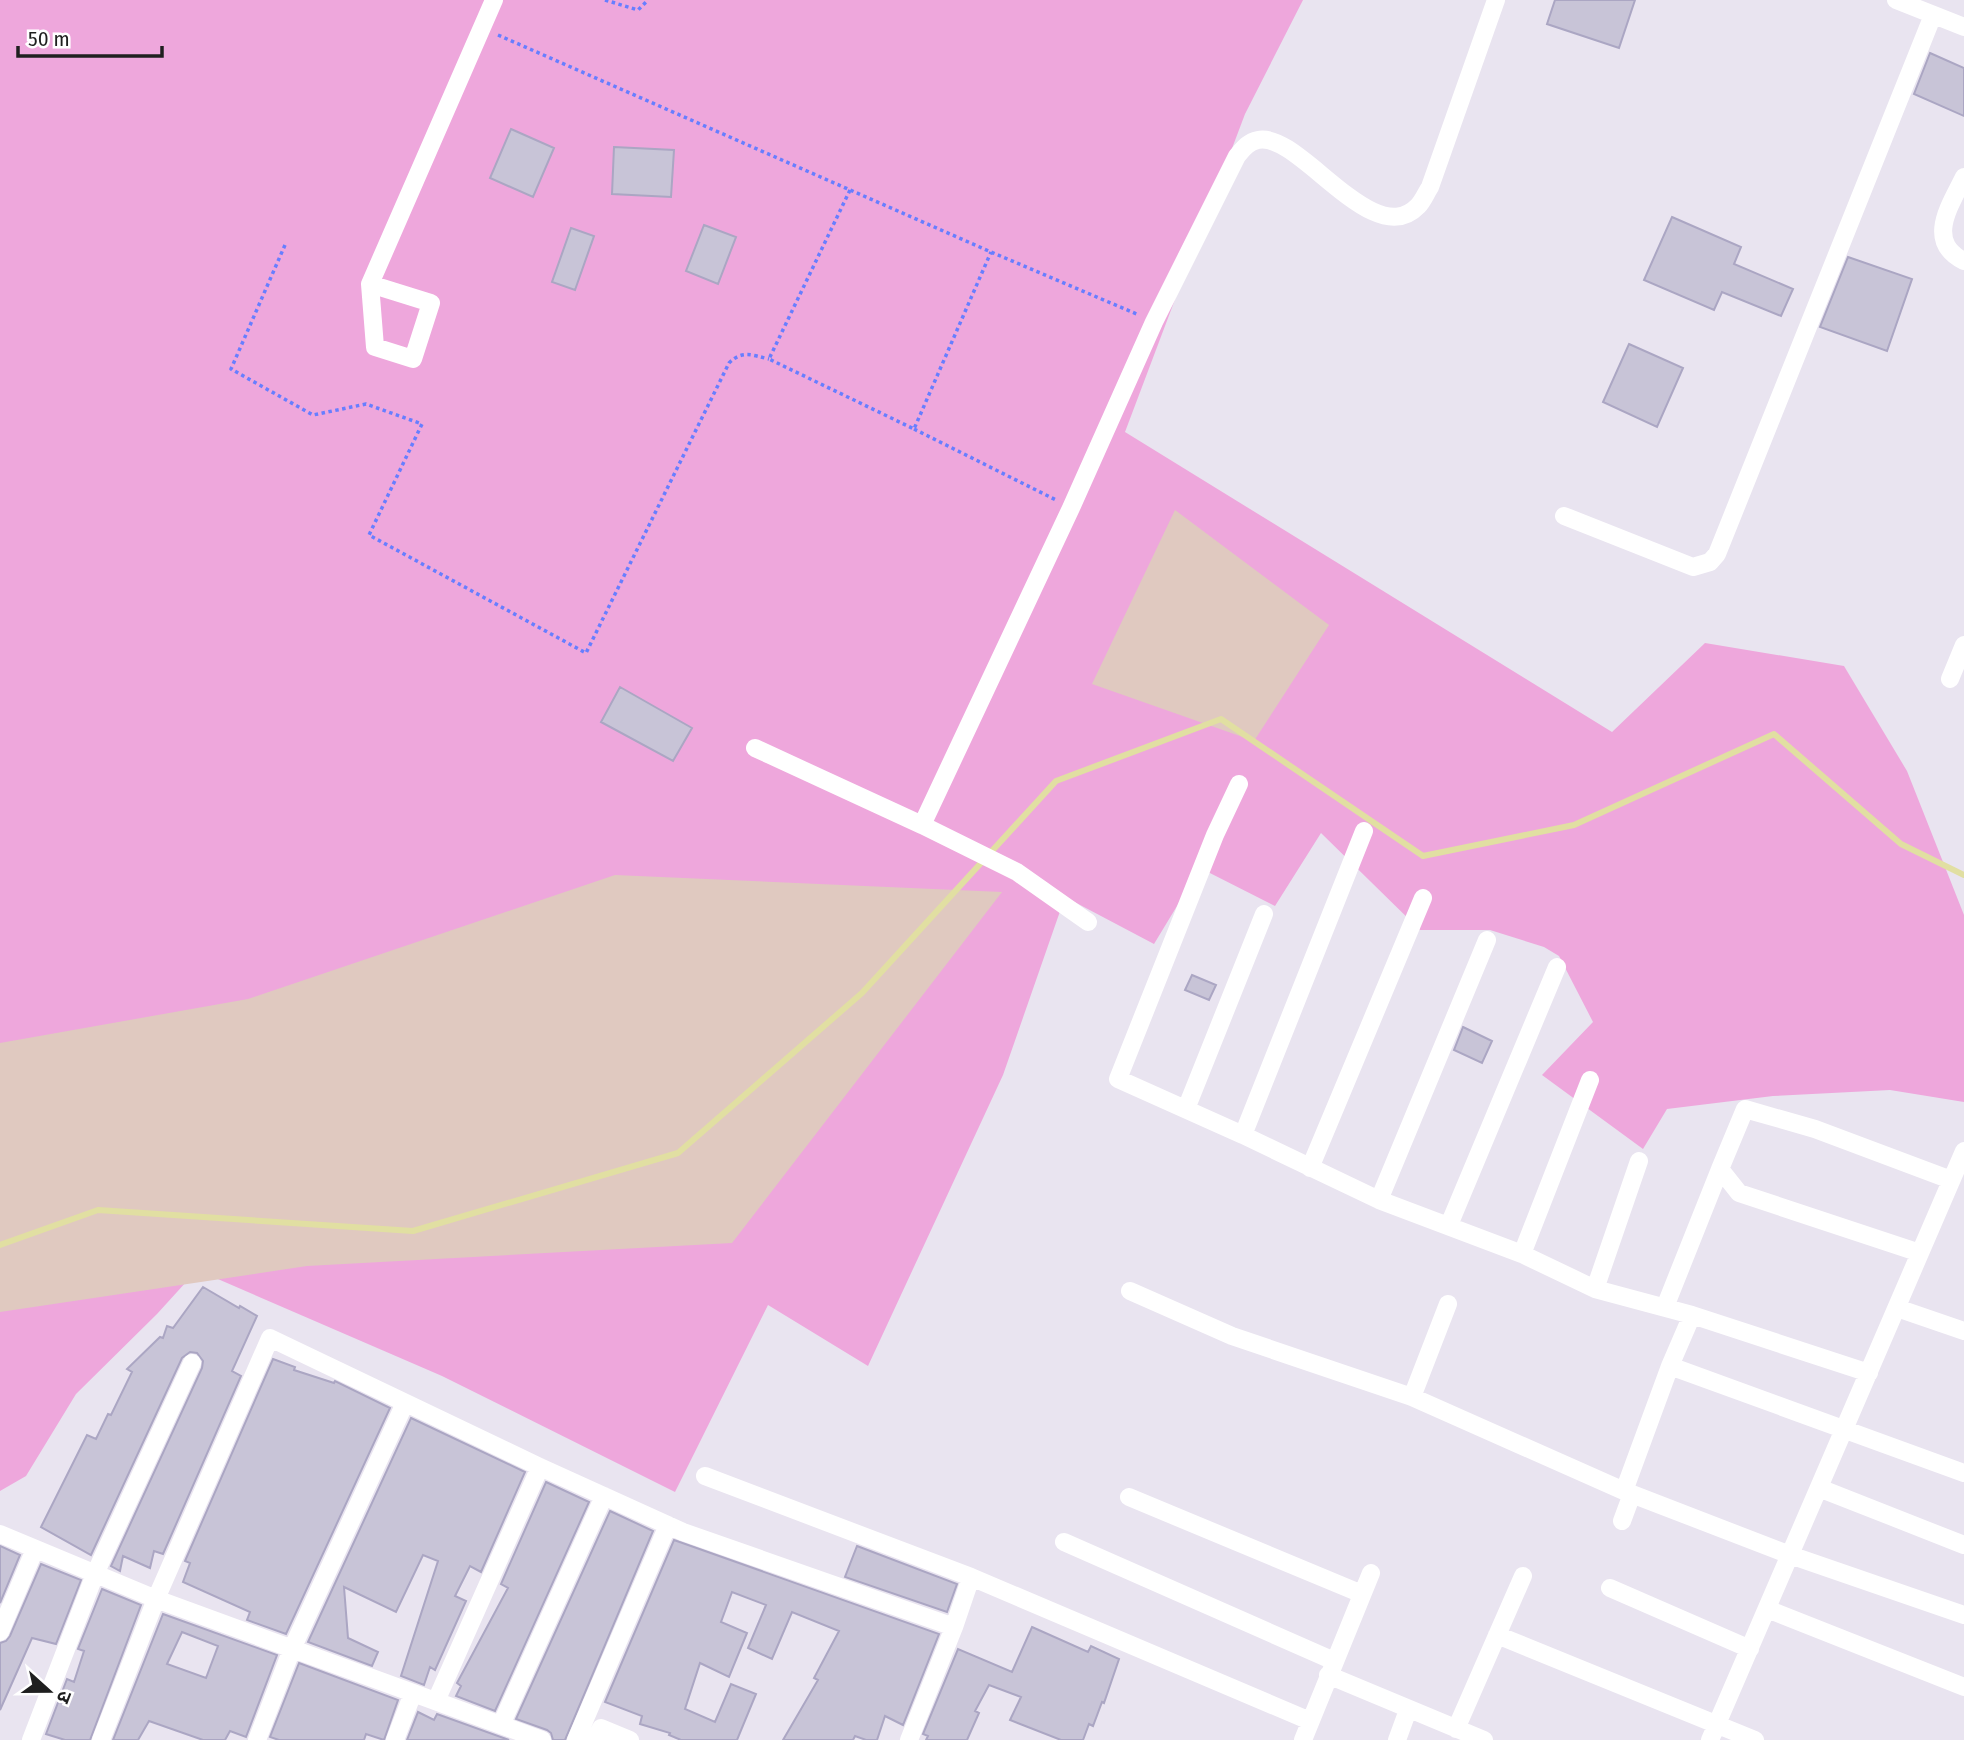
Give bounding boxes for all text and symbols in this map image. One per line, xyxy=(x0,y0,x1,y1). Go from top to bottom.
scale bar xyxy=(18,14,161,58)
text: 50 m xyxy=(28,26,70,52)
north arrow xyxy=(14,1656,84,1726)
text: उ xyxy=(51,1688,77,1707)

